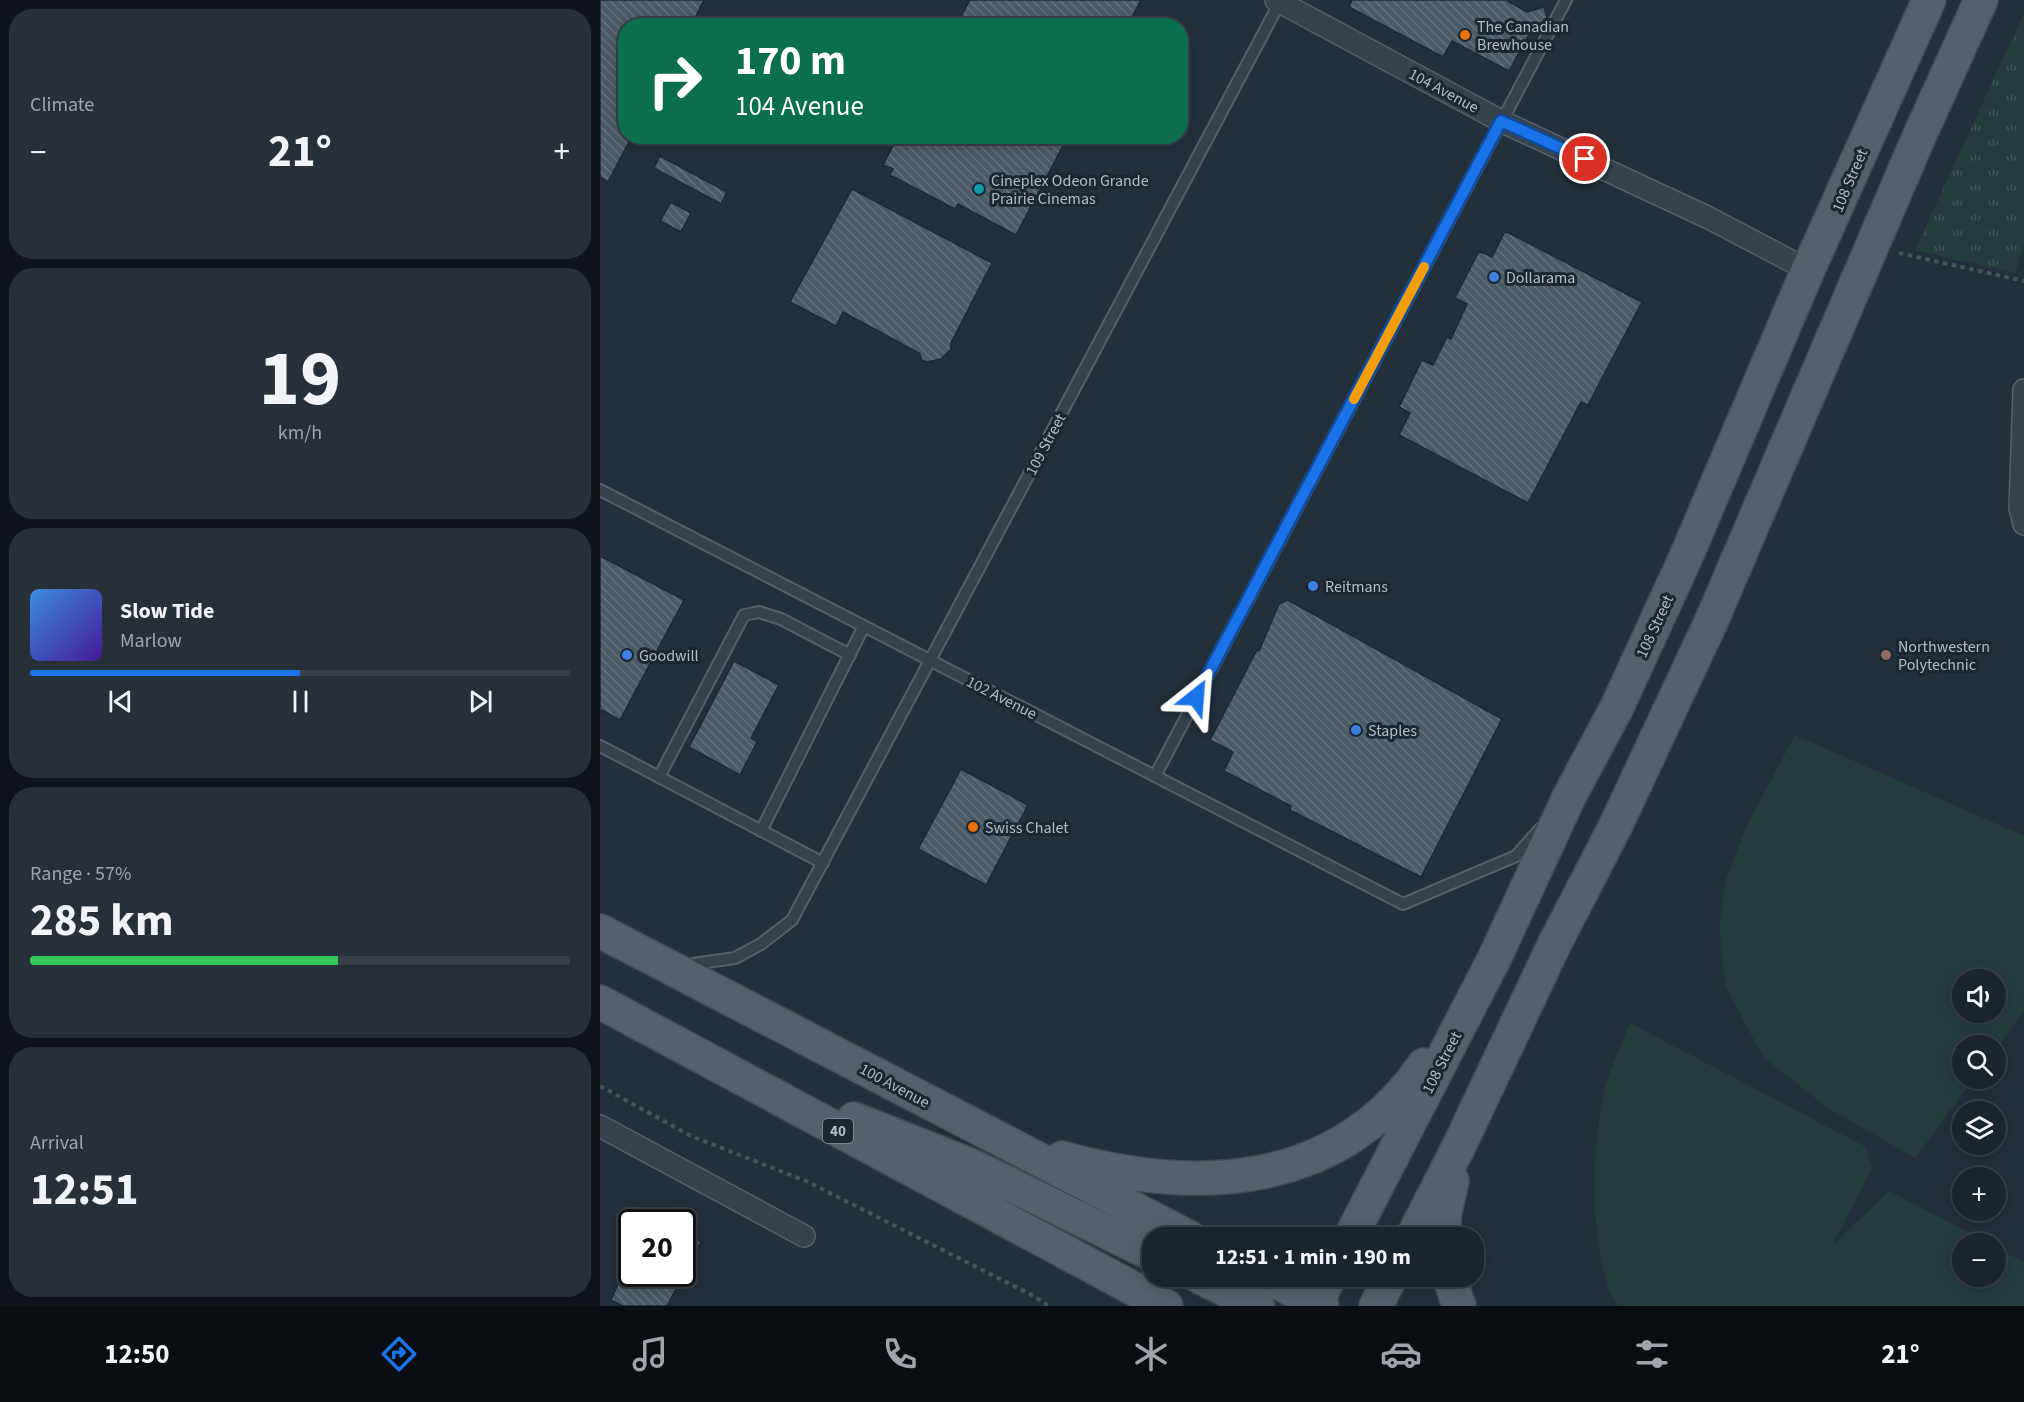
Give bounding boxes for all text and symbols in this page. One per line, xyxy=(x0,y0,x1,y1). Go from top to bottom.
place label: The Canadian Brewhouse xyxy=(1477,16,1569,56)
marker: The Canadian Brewhouse xyxy=(1458,28,1472,42)
text: 170 m xyxy=(735,31,846,91)
icon: right xyxy=(636,42,714,120)
street label: 104 Avenue xyxy=(1405,63,1482,119)
text: 104 Avenue xyxy=(735,87,864,126)
text: Climate xyxy=(30,91,94,119)
text: 21° xyxy=(268,120,332,184)
text: − xyxy=(30,129,46,176)
text: + xyxy=(554,129,570,176)
pin xyxy=(1559,133,1610,184)
icon: arrive xyxy=(1568,142,1601,175)
street label: 108 Street xyxy=(1827,145,1873,216)
place label: Cineplex Odeon Grande Prairie Cinemas xyxy=(991,170,1149,210)
marker: Cineplex Odeon Grande Prairie Cinemas xyxy=(972,182,986,196)
place label: Dollarama xyxy=(1506,267,1575,289)
marker: Dollarama xyxy=(1487,270,1501,284)
text: 19 xyxy=(259,324,341,435)
street label: 109 Street xyxy=(1020,409,1072,479)
text: km/h xyxy=(278,419,322,447)
place label: Reitmans xyxy=(1325,576,1388,598)
marker: Reitmans xyxy=(1306,579,1320,593)
street label: 108 Street xyxy=(1631,591,1679,662)
text: Slow Tide xyxy=(120,595,214,627)
text: Marlow xyxy=(120,627,182,655)
place label: Northwestern Polytechnic xyxy=(1898,636,1990,676)
place label: Goodwill xyxy=(639,645,699,667)
marker: Goodwill xyxy=(620,648,634,662)
marker: Northwestern Polytechnic xyxy=(1879,648,1893,662)
position arrow xyxy=(1164,665,1228,729)
street label: 102 Avenue xyxy=(963,671,1041,725)
icon: previous xyxy=(104,685,137,718)
icon: pause xyxy=(284,685,317,718)
icon: next xyxy=(464,685,497,718)
place label: Staples xyxy=(1368,720,1417,742)
marker: Staples xyxy=(1349,723,1363,737)
place label: Swiss Chalet xyxy=(985,817,1069,839)
marker: Swiss Chalet xyxy=(966,820,980,834)
text: Range · 57% xyxy=(30,860,131,888)
text: 285 km xyxy=(30,889,174,953)
map controls xyxy=(1952,969,2006,1287)
button: sound xyxy=(1952,969,2006,1023)
street label: 108 Street xyxy=(1417,1027,1467,1097)
button: search xyxy=(1952,1035,2006,1089)
street label: 100 Avenue xyxy=(856,1058,933,1114)
button: layers xyxy=(1952,1101,2006,1155)
road number: 40 xyxy=(823,1119,853,1143)
text: Arrival xyxy=(30,1129,84,1157)
text: 12:51 xyxy=(30,1158,139,1222)
button: + xyxy=(1952,1167,2006,1221)
speed limit sign: 20 xyxy=(618,1209,696,1287)
button: − xyxy=(1952,1233,2006,1287)
text: 12:51 · 1 min · 190 m xyxy=(1215,1241,1411,1273)
icon: directions xyxy=(378,1333,420,1375)
icon: music xyxy=(629,1333,671,1375)
icon: phone xyxy=(879,1333,921,1375)
icon: climate xyxy=(1130,1333,1172,1375)
icon: car xyxy=(1380,1333,1422,1375)
icon: filters xyxy=(1631,1333,1673,1375)
text: 12:50 xyxy=(104,1335,169,1374)
text: 21° xyxy=(1881,1335,1920,1374)

